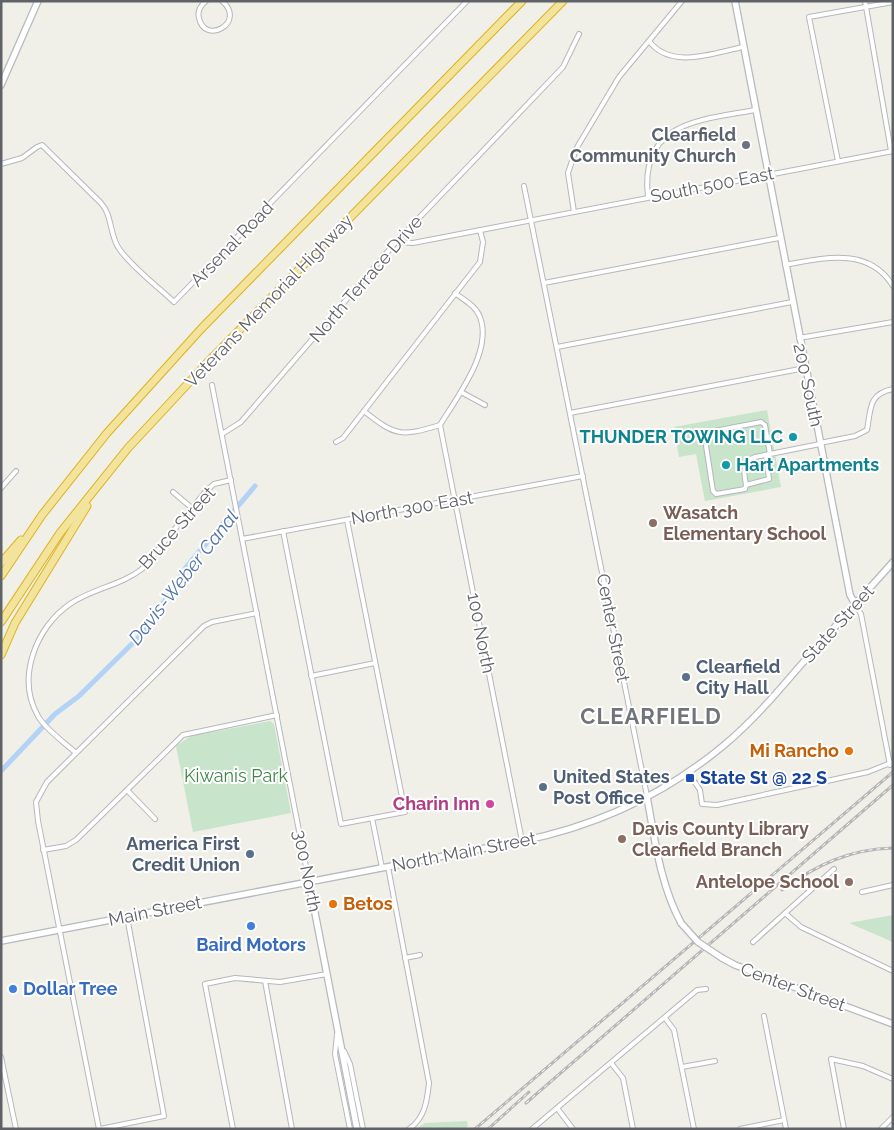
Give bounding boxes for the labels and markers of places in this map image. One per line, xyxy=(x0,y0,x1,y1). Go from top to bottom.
place label: Clearfield Community Church xyxy=(570,124,736,166)
marker: Clearfield Community Church xyxy=(740,139,752,151)
place label: THUNDER TOWING LLC xyxy=(580,426,783,447)
marker: THUNDER TOWING LLC xyxy=(787,431,799,443)
place label: Hart Apartments xyxy=(736,454,879,475)
marker: Hart Apartments xyxy=(720,459,732,471)
place label: Wasatch Elementary School xyxy=(663,502,827,544)
marker: Wasatch Elementary School xyxy=(647,517,659,529)
place label: Clearfield City Hall xyxy=(696,656,780,698)
marker: Clearfield City Hall xyxy=(680,671,692,683)
place label: Mi Rancho xyxy=(750,740,839,761)
marker: Mi Rancho xyxy=(843,745,855,757)
place label: United States Post Office xyxy=(553,766,670,808)
place label: State St @ 22 S xyxy=(700,767,827,788)
marker: State St @ 22 S xyxy=(684,772,696,784)
marker: United States Post Office xyxy=(537,781,549,793)
place label: Charin Inn xyxy=(393,793,480,814)
marker: Charin Inn xyxy=(484,798,496,810)
place label: Davis County Library Clearfield Branch xyxy=(632,818,809,860)
place label: America First Credit Union xyxy=(126,833,240,875)
marker: Davis County Library Clearfield Branch xyxy=(616,833,628,845)
marker: America First Credit Union xyxy=(244,848,256,860)
place label: Antelope School xyxy=(696,871,839,892)
marker: Antelope School xyxy=(843,876,855,888)
place label: Betos xyxy=(343,893,393,914)
marker: Betos xyxy=(327,898,339,910)
marker: Baird Motors xyxy=(245,920,257,932)
place label: Baird Motors xyxy=(196,934,306,955)
place label: Dollar Tree xyxy=(23,978,118,999)
marker: Dollar Tree xyxy=(7,983,19,995)

